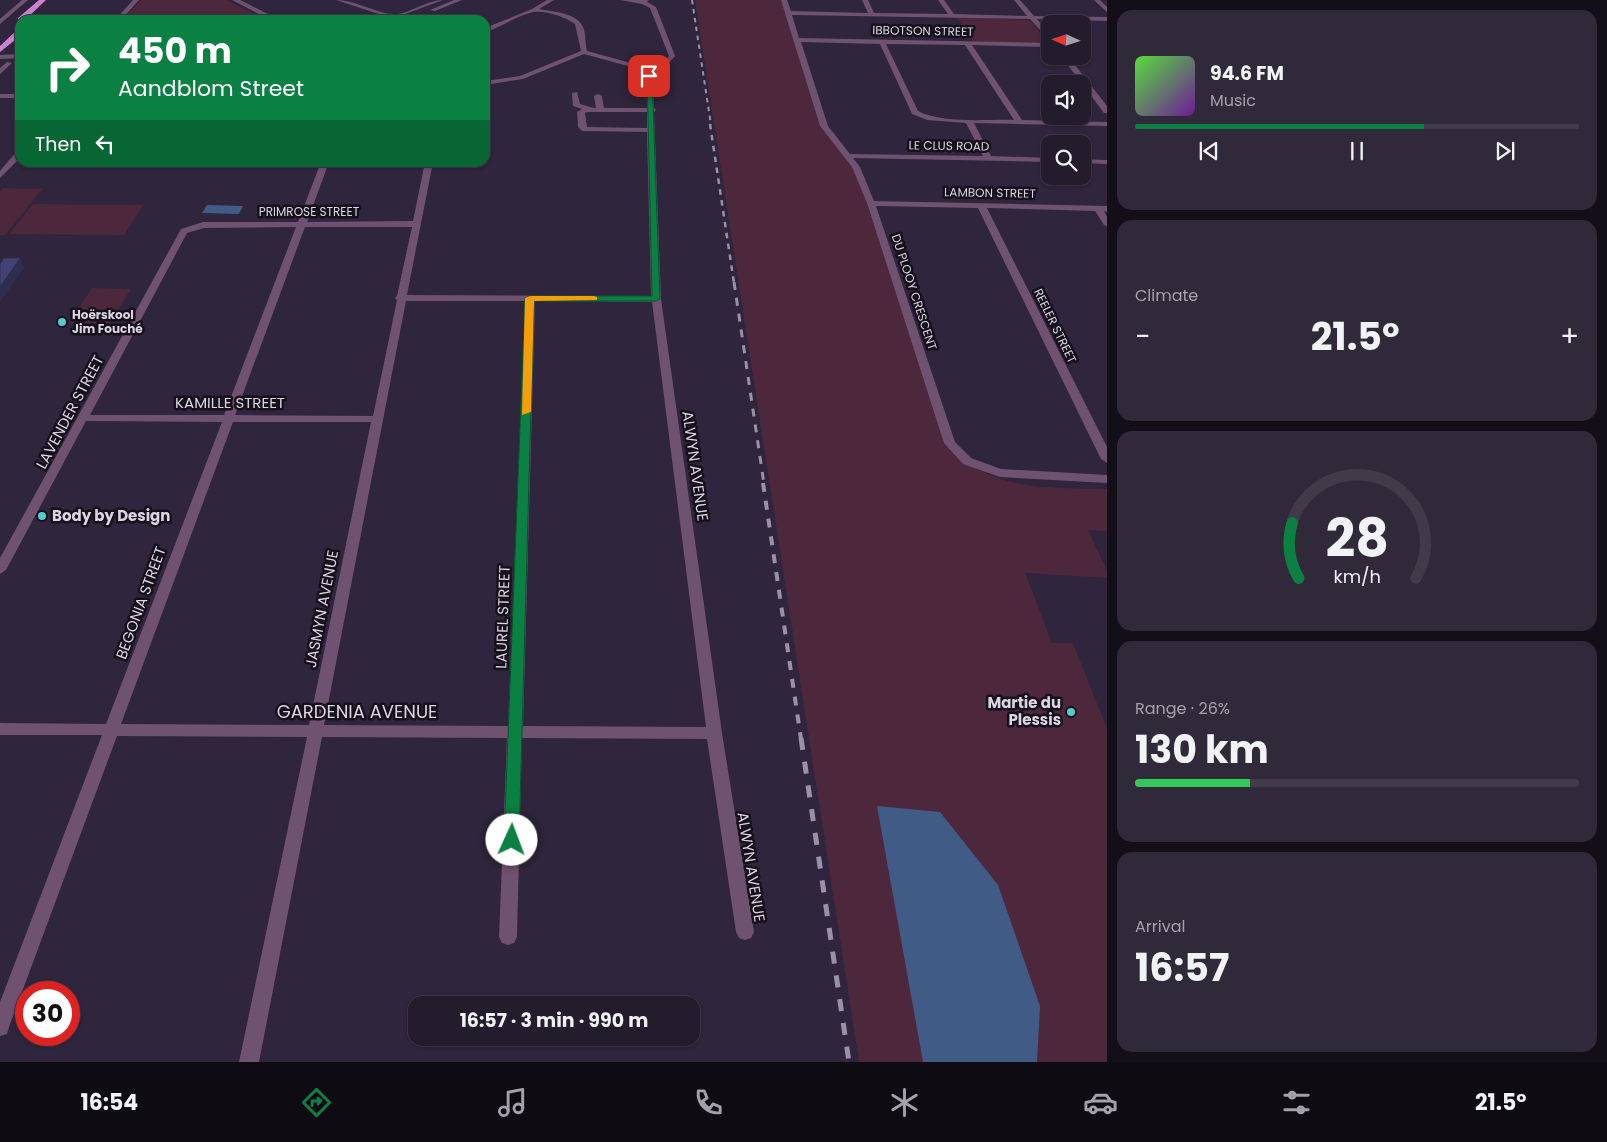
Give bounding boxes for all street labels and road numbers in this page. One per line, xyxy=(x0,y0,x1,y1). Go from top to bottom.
street label: IBBOTSON STREET xyxy=(872,21,974,40)
street label: LE CLUS ROAD xyxy=(909,136,989,155)
street label: LAMBON STREET xyxy=(944,183,1036,202)
street label: PRIMROSE STREET xyxy=(259,203,360,220)
street label: DU PLOOY CRESCENT xyxy=(888,232,941,353)
street label: REELER STREET xyxy=(1030,286,1081,366)
street label: LAVENDER STREET xyxy=(31,351,108,472)
street label: KAMILLE STREET xyxy=(175,392,285,413)
street label: ALWYN AVENUE xyxy=(677,410,714,522)
street label: BEGONIA STREET xyxy=(110,544,171,662)
street label: JASMYN AVENUE xyxy=(300,548,343,670)
street label: LAUREL STREET xyxy=(490,565,515,669)
street label: GARDENIA AVENUE xyxy=(277,699,437,724)
street label: ALWYN AVENUE xyxy=(732,811,771,923)

